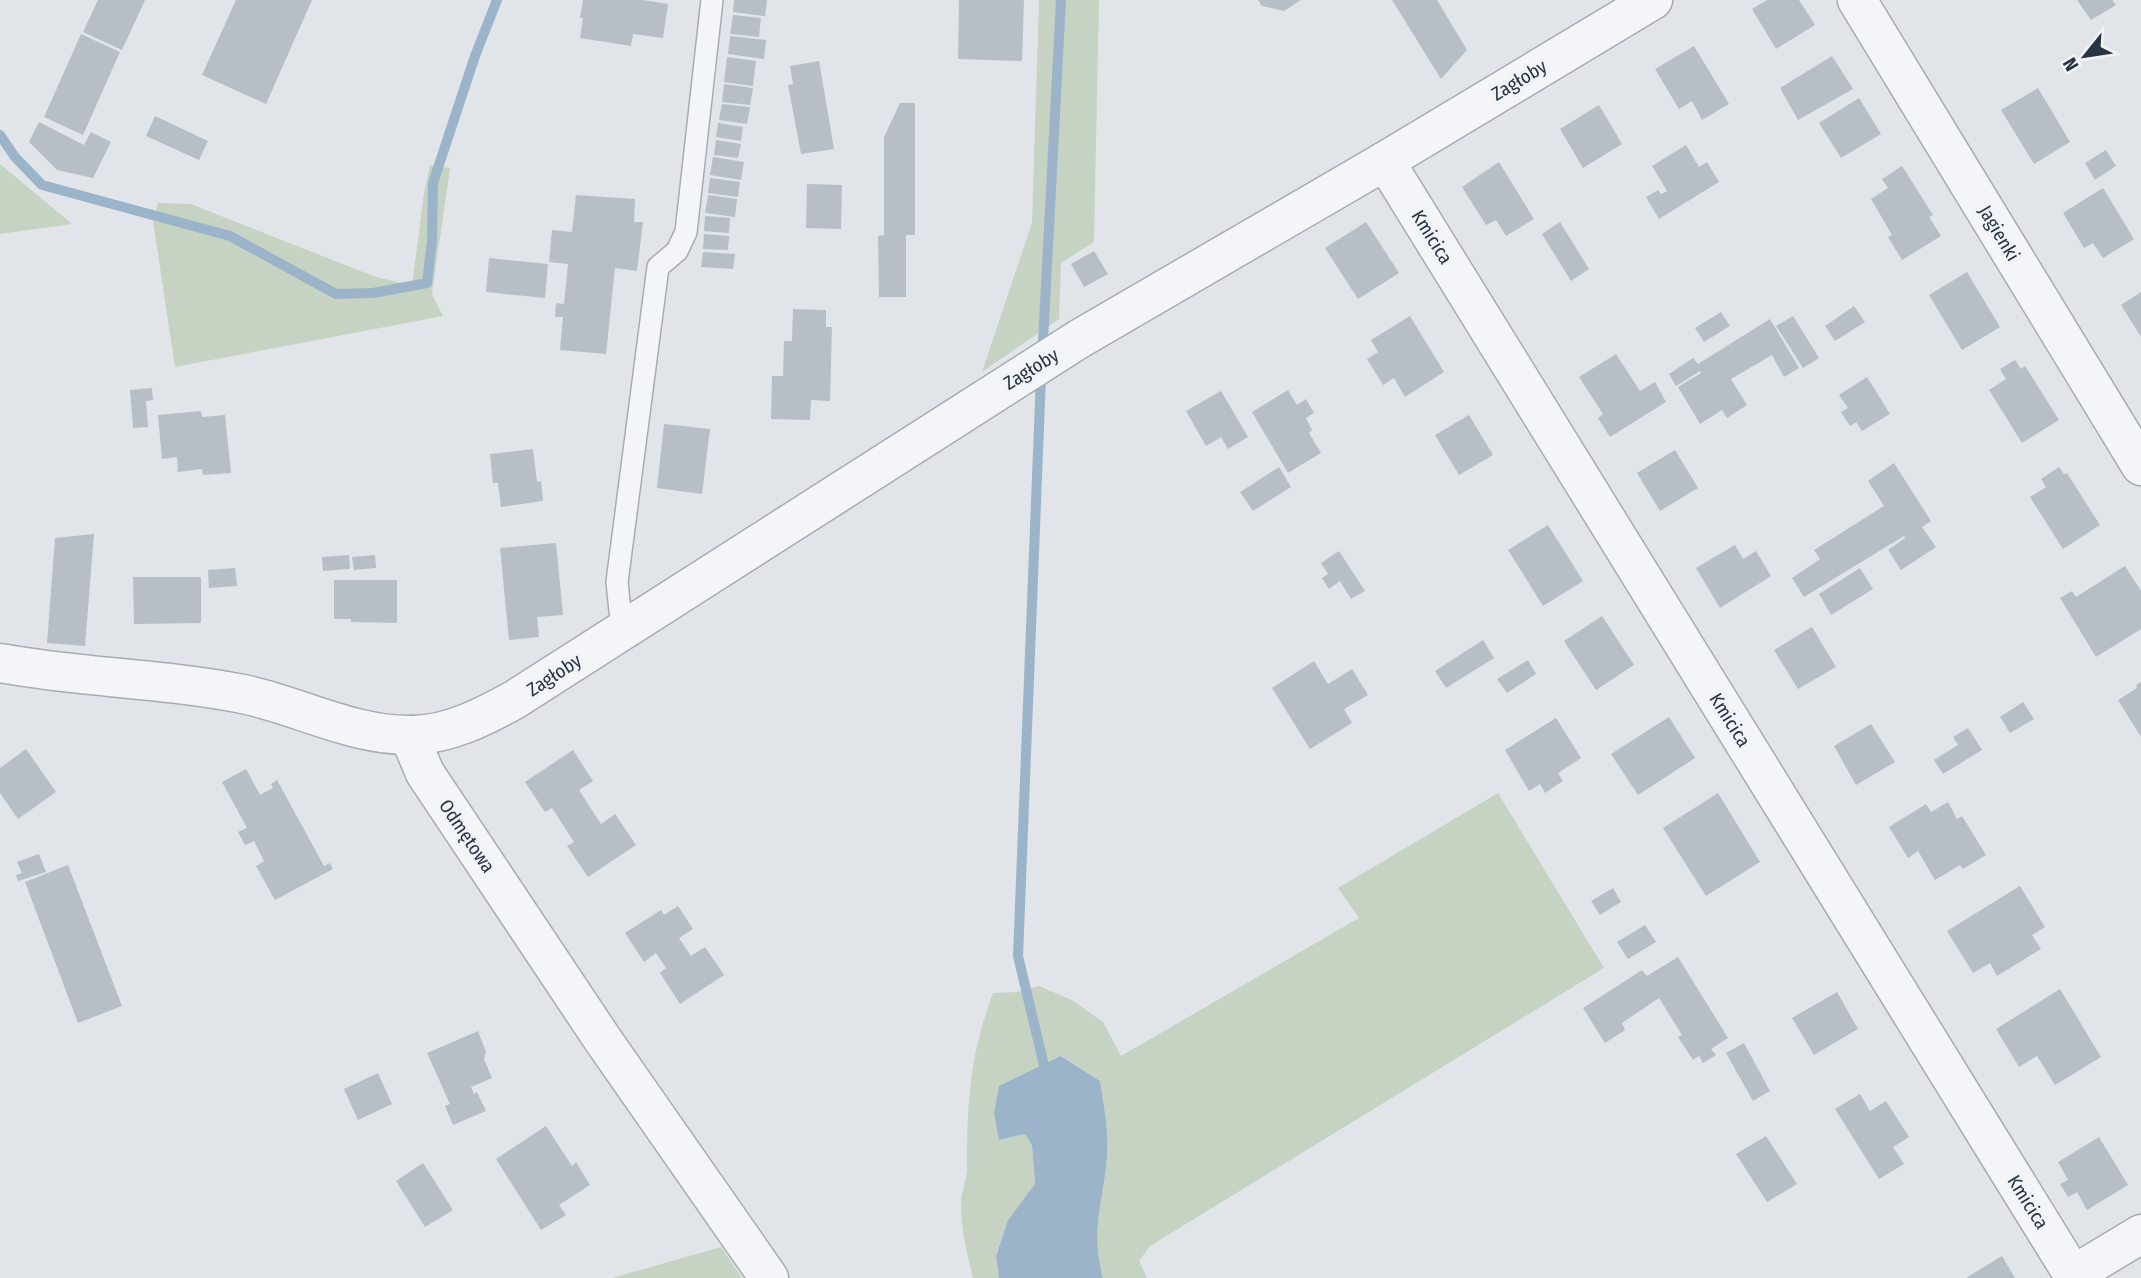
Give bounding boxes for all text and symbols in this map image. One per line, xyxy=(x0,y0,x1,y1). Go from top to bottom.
north arrow xyxy=(2050,21,2120,91)
street label: Zagłoby xyxy=(1487,54,1551,105)
text: N xyxy=(2058,54,2084,75)
street label: Jagienki xyxy=(1973,201,2025,265)
street label: Kmicica xyxy=(1406,206,1458,268)
street label: Zagłoby xyxy=(999,343,1063,395)
street label: Zagłoby xyxy=(522,649,586,701)
street label: Kmicica xyxy=(1704,689,1756,751)
street label: Odmętowa xyxy=(434,795,500,877)
street label: Kmicica xyxy=(2002,1171,2054,1233)

